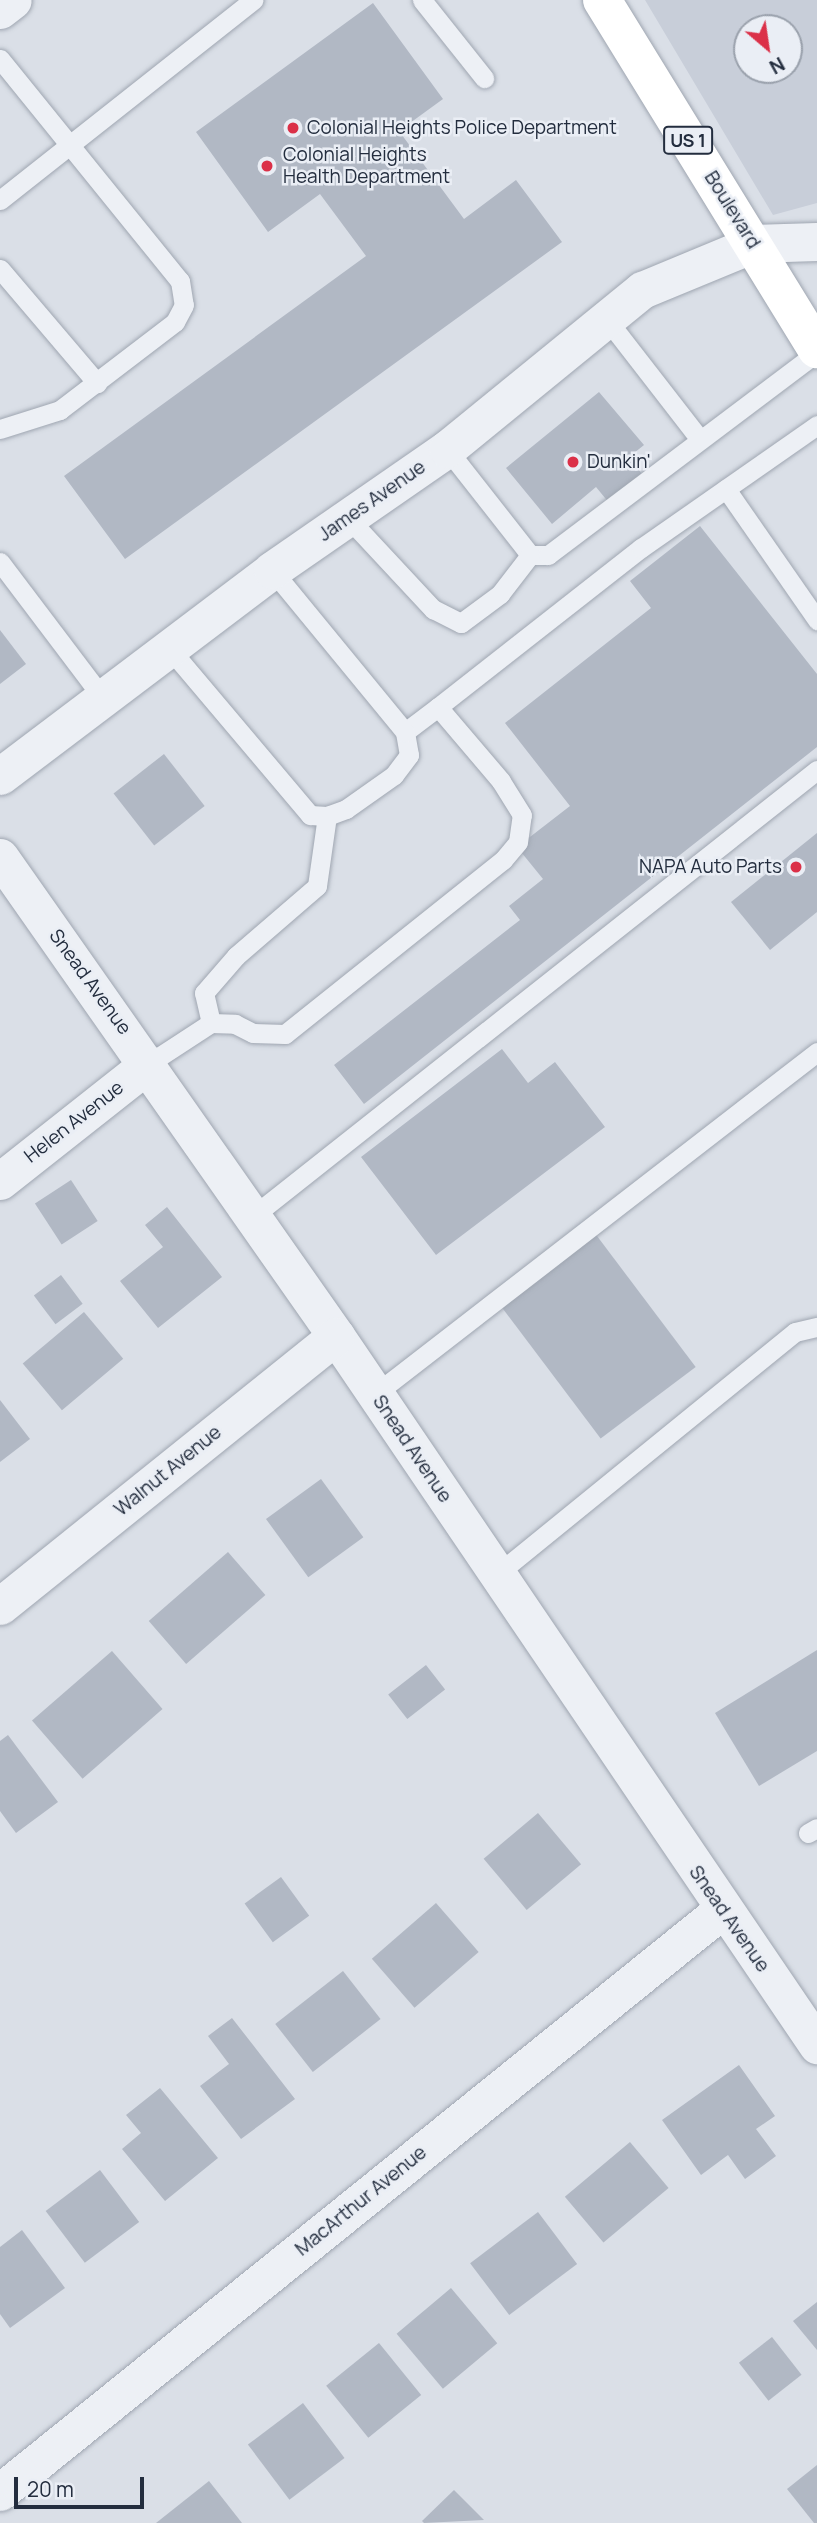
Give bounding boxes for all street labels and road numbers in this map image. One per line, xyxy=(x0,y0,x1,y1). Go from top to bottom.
road number: US 1 xyxy=(662,125,714,154)
street label: Boulevard xyxy=(699,167,765,253)
street label: James Avenue xyxy=(314,456,430,546)
street label: Snead Avenue xyxy=(44,925,136,1039)
street label: Helen Avenue xyxy=(20,1076,128,1168)
street label: Snead Avenue xyxy=(368,1391,456,1507)
street label: Walnut Avenue xyxy=(110,1421,226,1521)
street label: Snead Avenue xyxy=(684,1861,774,1977)
street label: MacArthur Avenue xyxy=(291,2141,431,2261)

